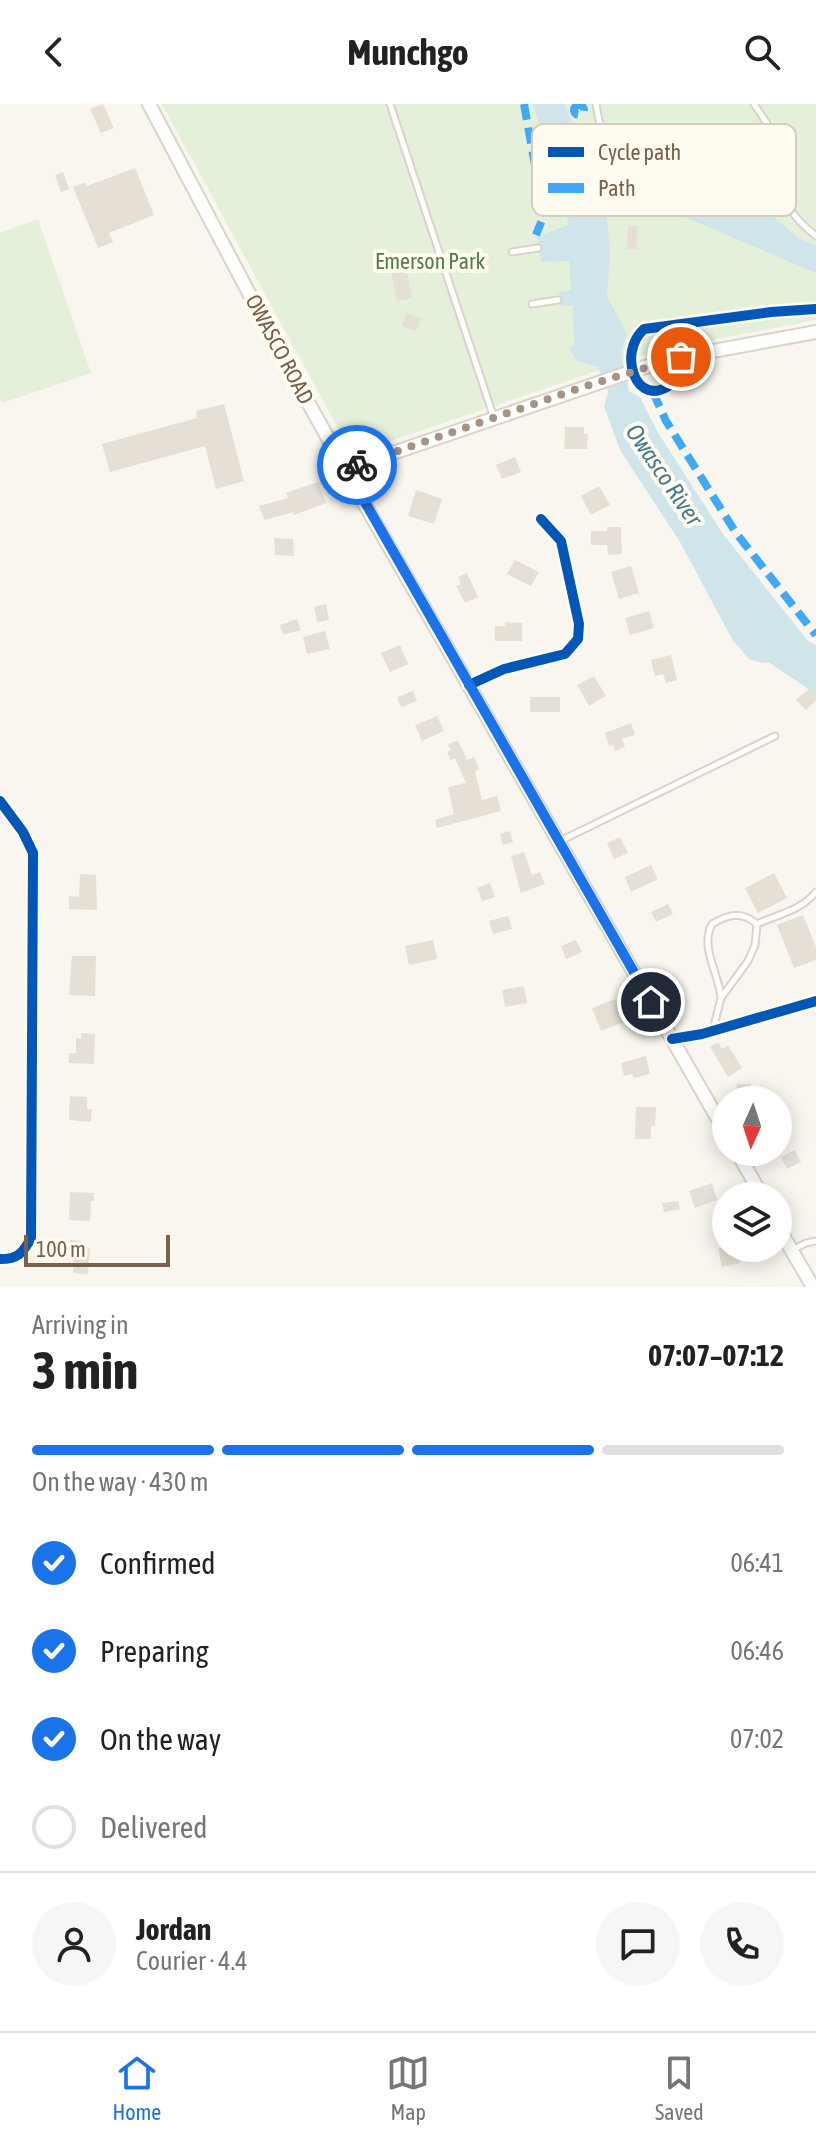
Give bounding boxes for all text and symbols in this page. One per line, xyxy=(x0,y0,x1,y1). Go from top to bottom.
icon: back xyxy=(32,30,76,74)
icon: search xyxy=(740,30,784,74)
text: Munchgo xyxy=(347,31,469,73)
legend xyxy=(532,124,796,216)
text: Cycle path xyxy=(598,139,681,165)
text: Path xyxy=(598,175,636,201)
park label: Emerson Park xyxy=(375,248,485,274)
street label: OWASCO ROAD xyxy=(240,290,320,408)
pin xyxy=(647,323,715,391)
icon: bag xyxy=(659,335,703,379)
water label: Owasco River xyxy=(621,419,709,531)
courier xyxy=(317,425,397,505)
icon: bike xyxy=(335,443,379,487)
pin xyxy=(617,968,685,1036)
icon: home xyxy=(629,980,673,1024)
north arrow xyxy=(712,1086,792,1166)
map controls xyxy=(712,1086,792,1262)
button: layers xyxy=(712,1182,792,1262)
scale bar xyxy=(24,1231,170,1267)
text: 100 m xyxy=(36,1236,86,1262)
text: Arriving in xyxy=(32,1310,129,1340)
text: 07:07–07:12 xyxy=(648,1338,784,1372)
text: 3 min xyxy=(32,1340,138,1400)
text: On the way · 430 m xyxy=(32,1467,209,1497)
icon: check xyxy=(32,1541,76,1585)
text: Confirmed xyxy=(100,1546,215,1580)
text: 06:41 xyxy=(730,1548,784,1578)
icon: check xyxy=(32,1629,76,1673)
text: Preparing xyxy=(100,1634,209,1668)
text: 06:46 xyxy=(730,1636,784,1666)
icon: check xyxy=(32,1717,76,1761)
text: On the way xyxy=(100,1722,221,1756)
text: 07:02 xyxy=(730,1724,784,1754)
text: Delivered xyxy=(100,1810,208,1844)
button: person xyxy=(32,1902,116,1986)
button: chat xyxy=(596,1902,680,1986)
button: phone xyxy=(700,1902,784,1986)
text: Jordan xyxy=(136,1912,211,1946)
text: Courier · 4.4 xyxy=(136,1946,247,1976)
tab: Home xyxy=(112,2051,161,2125)
tab: Map xyxy=(386,2051,430,2125)
tab: Saved xyxy=(655,2051,704,2125)

